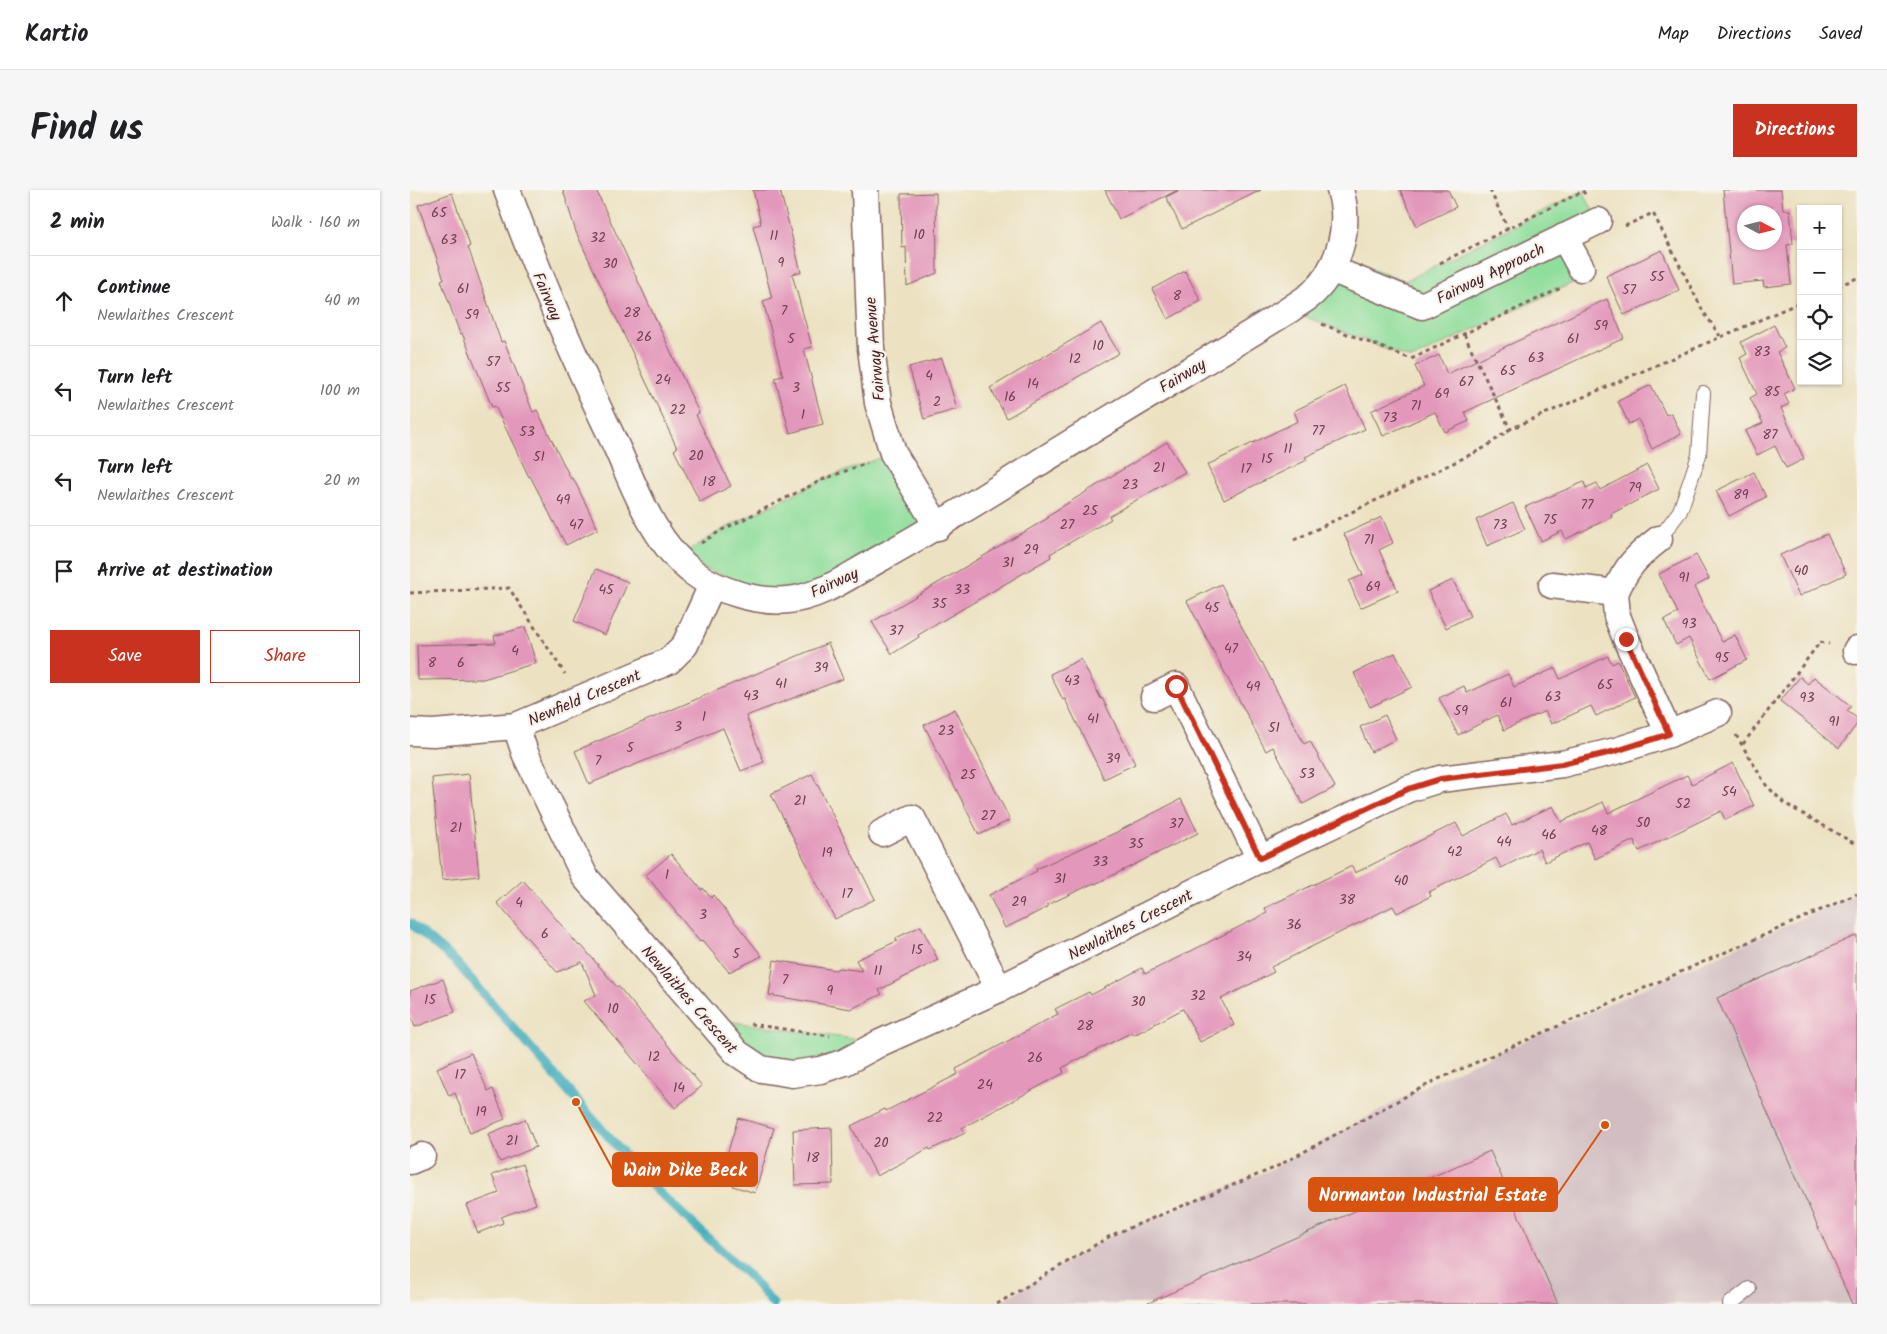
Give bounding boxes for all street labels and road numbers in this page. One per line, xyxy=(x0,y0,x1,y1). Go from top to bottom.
street label: Fairway Approach xyxy=(1432,237,1549,311)
street label: Fairway xyxy=(525,268,568,325)
street label: Fairway Avenue xyxy=(858,296,892,402)
street label: Fairway xyxy=(1155,352,1211,400)
street label: Fairway xyxy=(806,561,863,605)
street label: Newfield Crescent xyxy=(524,663,646,733)
street label: Newlaithes Crescent xyxy=(1064,883,1198,968)
street label: Newlaithes Crescent xyxy=(634,940,744,1061)

